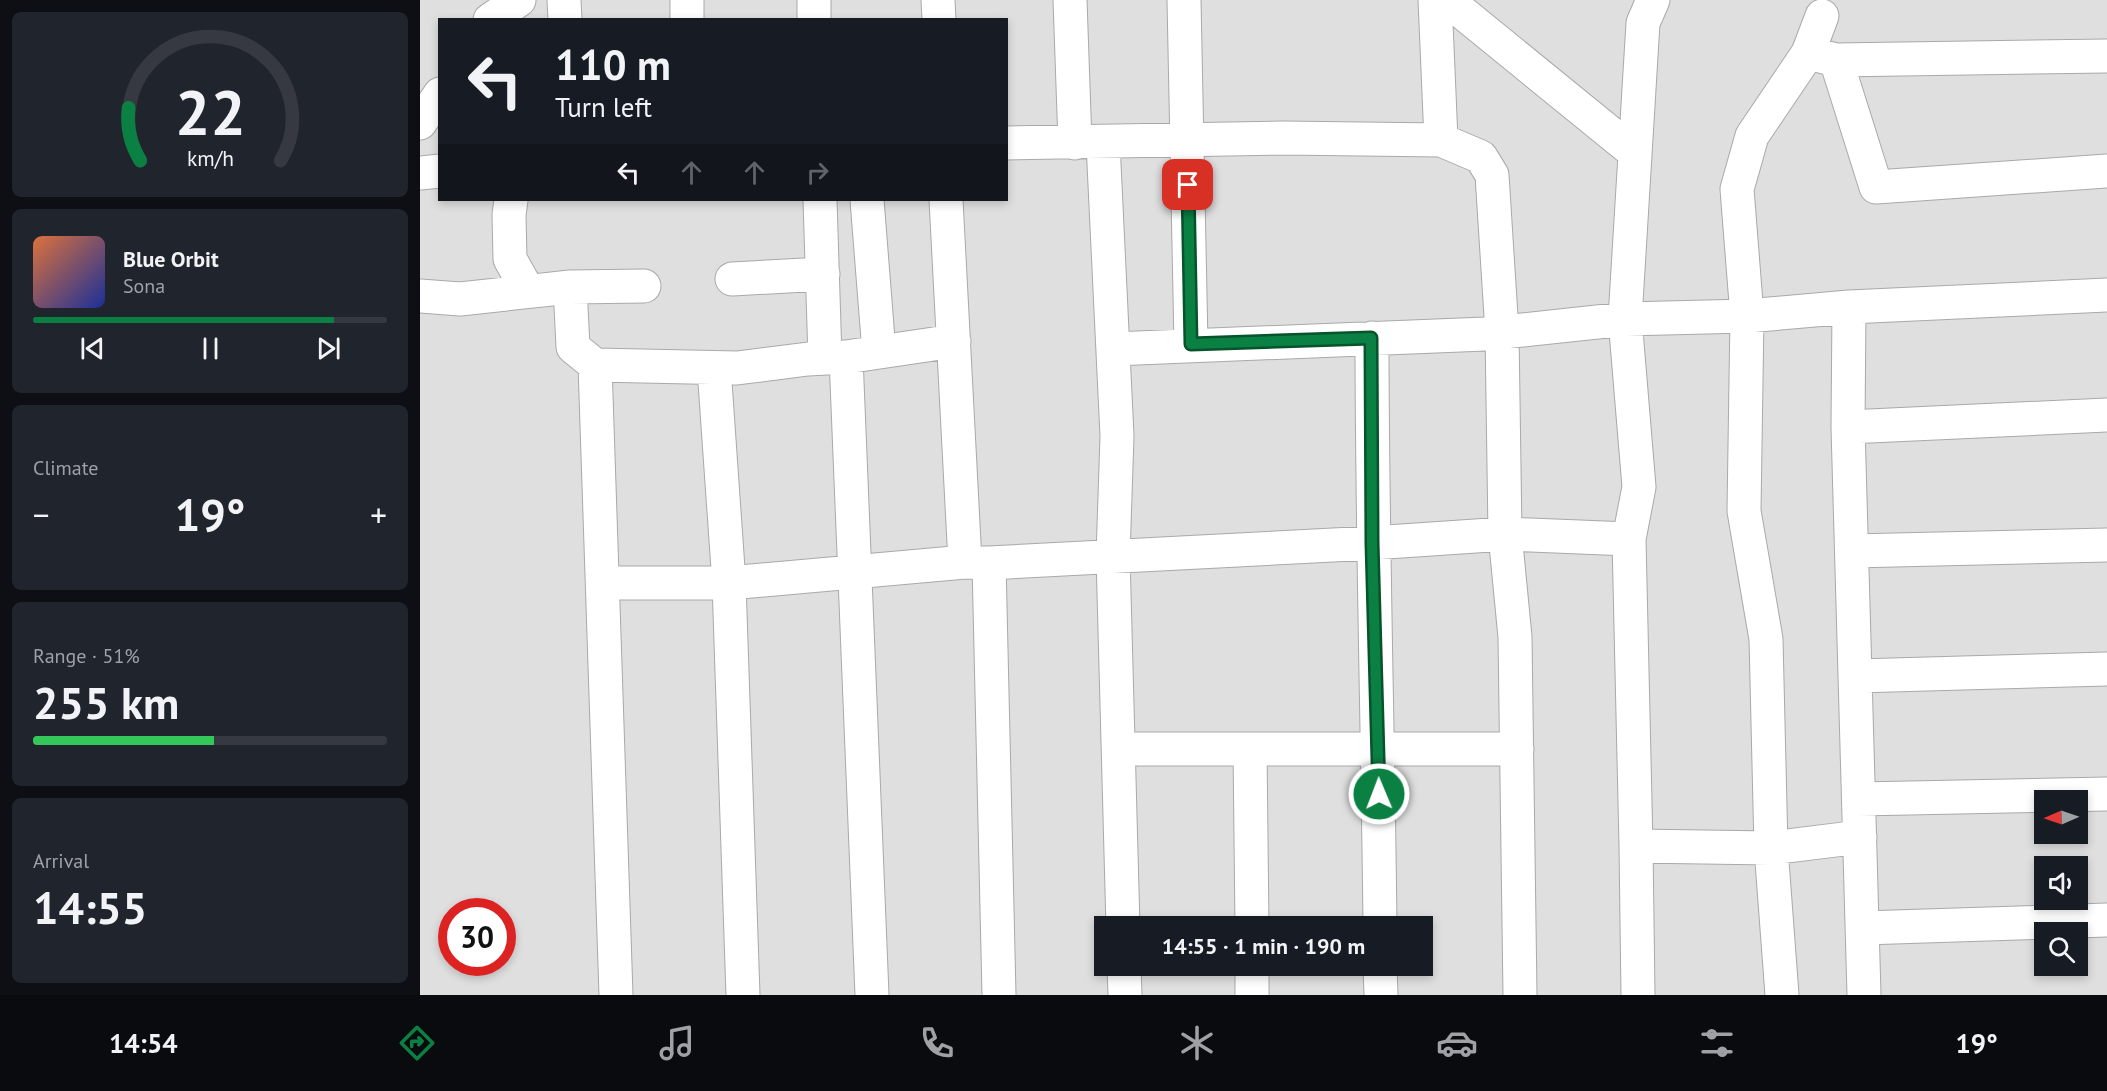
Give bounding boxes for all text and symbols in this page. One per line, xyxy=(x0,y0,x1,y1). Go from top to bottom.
text: 110 m xyxy=(555,37,671,92)
icon: left xyxy=(456,42,534,120)
text: 22 xyxy=(175,71,245,152)
text: Turn left xyxy=(555,90,652,124)
text: km/h xyxy=(186,145,233,173)
icon: left xyxy=(612,156,645,189)
icon: ahead xyxy=(675,156,708,189)
icon: ahead xyxy=(738,156,771,189)
icon: right xyxy=(801,156,834,189)
pin xyxy=(1162,159,1213,210)
icon: arrive xyxy=(1171,168,1204,201)
text: Blue Orbit xyxy=(123,245,219,273)
text: Sona xyxy=(123,273,165,299)
icon: previous xyxy=(76,332,109,365)
icon: pause xyxy=(194,332,227,365)
icon: next xyxy=(312,332,345,365)
text: Climate xyxy=(33,455,99,481)
text: 19° xyxy=(175,485,245,543)
text: − xyxy=(33,493,50,536)
text: + xyxy=(370,493,387,536)
text: Range · 51% xyxy=(33,643,140,669)
text: 255 km xyxy=(33,673,179,731)
position arrow xyxy=(1347,762,1411,826)
north arrow xyxy=(2034,790,2088,844)
map controls xyxy=(2034,790,2088,976)
text: Arrival xyxy=(33,848,89,874)
button: sound xyxy=(2034,856,2088,910)
text: 14:55 xyxy=(33,878,147,936)
speed limit sign: 30 xyxy=(438,898,516,976)
button: search xyxy=(2034,922,2088,976)
text: 14:55 · 1 min · 190 m xyxy=(1162,932,1365,960)
icon: directions xyxy=(396,1022,438,1064)
icon: music xyxy=(656,1022,698,1064)
icon: phone xyxy=(916,1022,958,1064)
icon: climate xyxy=(1176,1022,1218,1064)
icon: car xyxy=(1436,1022,1478,1064)
icon: filters xyxy=(1696,1022,1738,1064)
text: 14:54 xyxy=(109,1026,178,1060)
text: 19° xyxy=(1956,1026,1998,1060)

